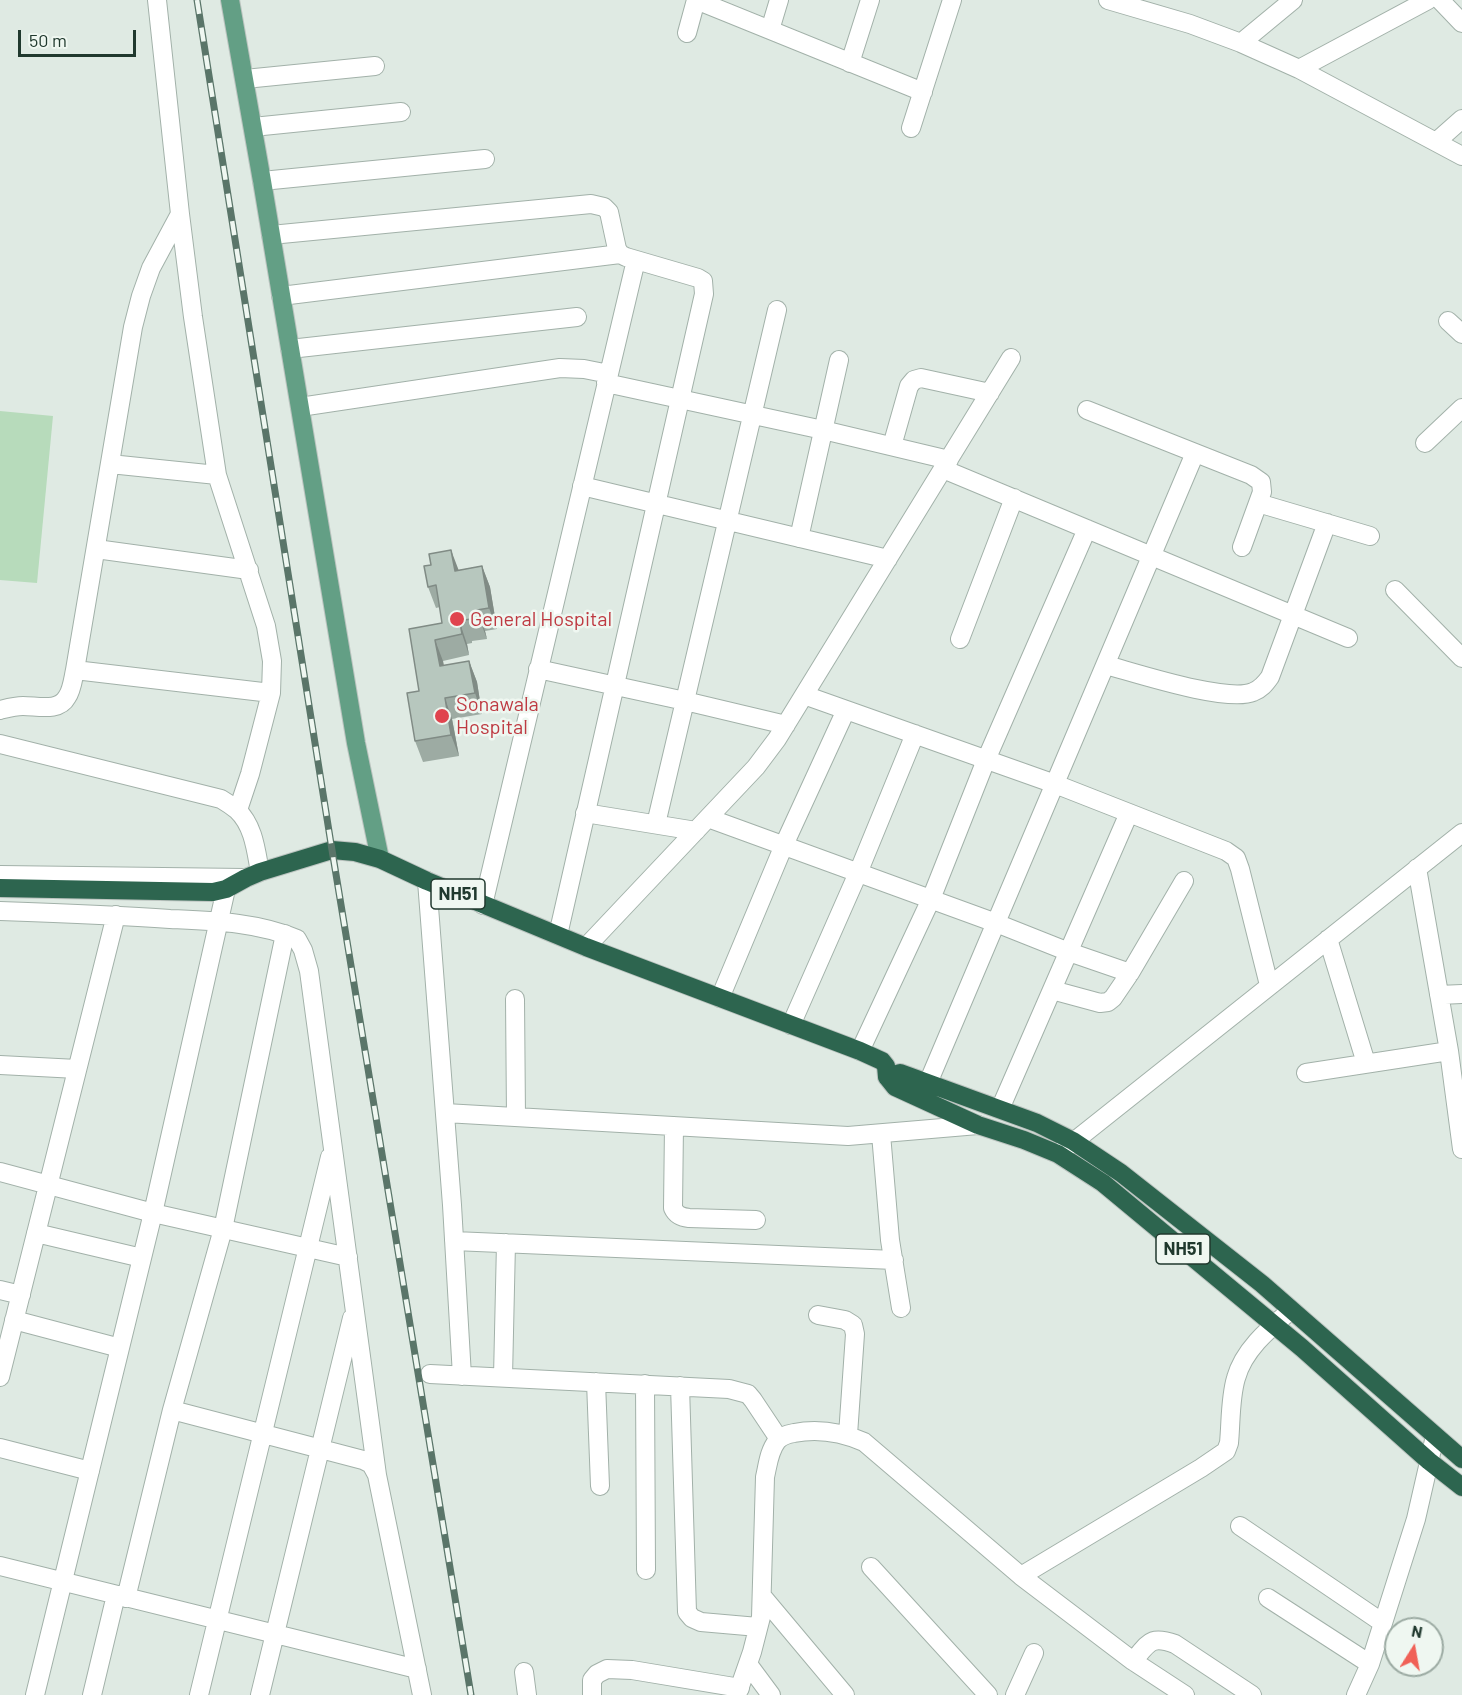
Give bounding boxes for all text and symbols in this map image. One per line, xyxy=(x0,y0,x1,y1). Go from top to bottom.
scale bar xyxy=(21,18,140,56)
text: 50 m xyxy=(29,29,67,51)
place label: General Hospital xyxy=(470,607,612,631)
marker: General Hospital xyxy=(448,610,466,628)
place label: Sonawala Hospital xyxy=(456,692,539,739)
marker: Sonawala Hospital xyxy=(433,707,451,725)
road number: NH51 xyxy=(431,879,485,909)
road number: NH51 xyxy=(1156,1234,1210,1264)
north arrow xyxy=(1384,1617,1444,1677)
text: N xyxy=(1410,1620,1424,1641)

